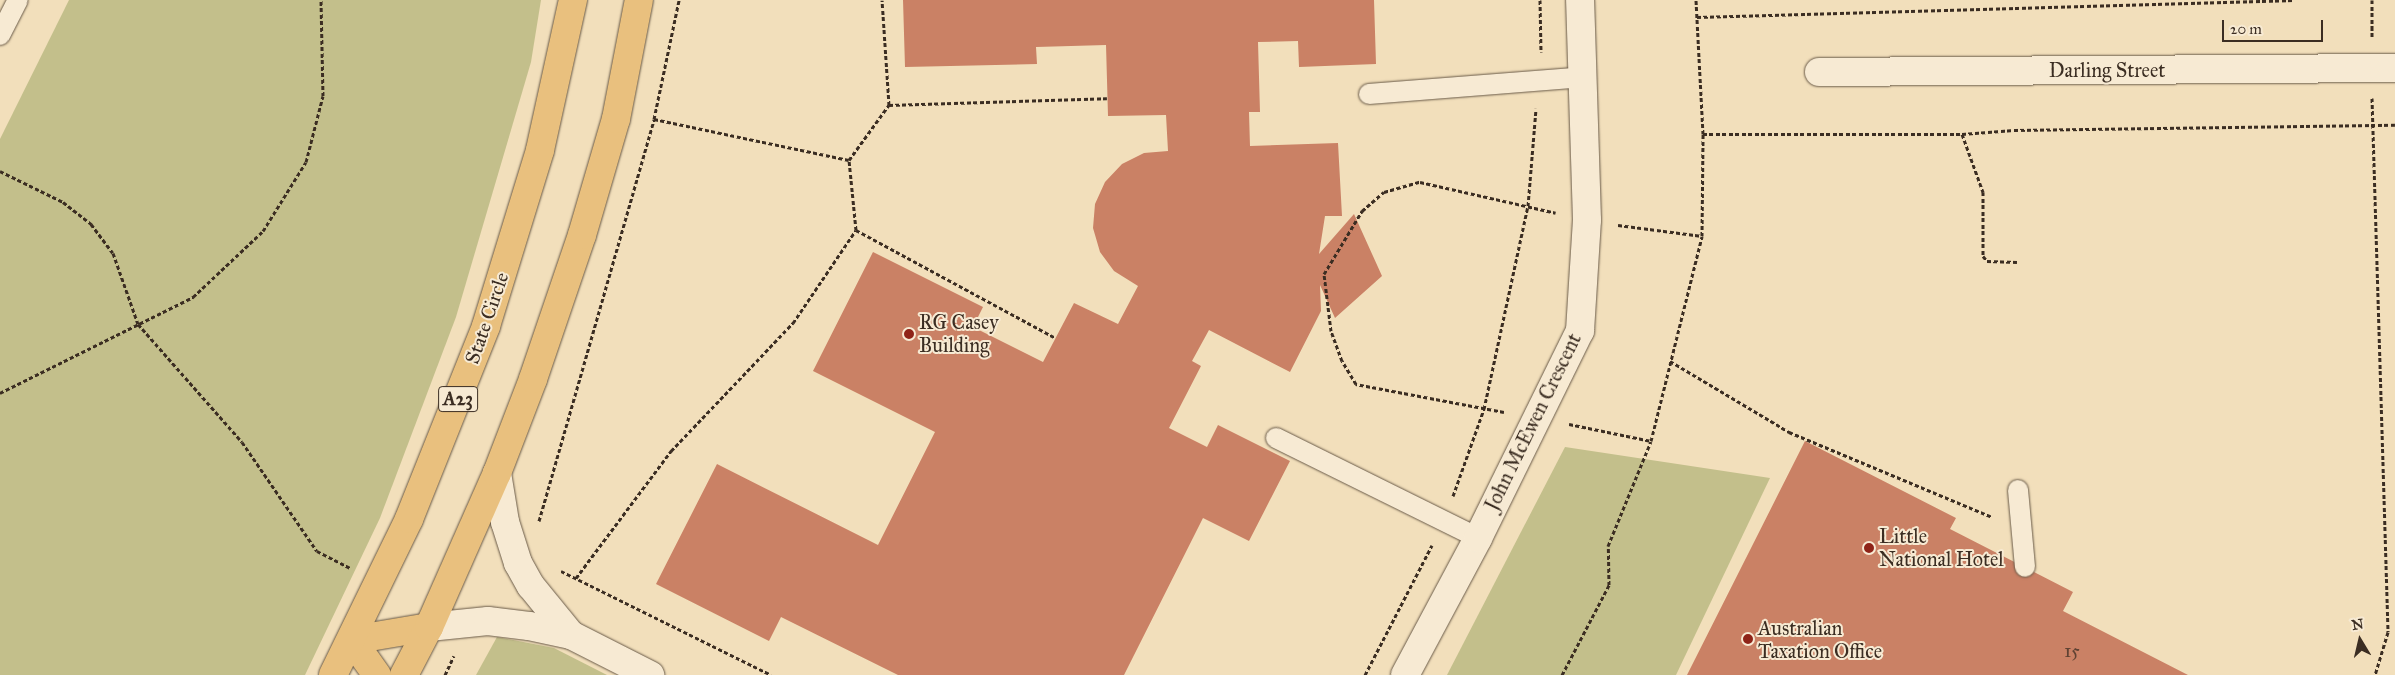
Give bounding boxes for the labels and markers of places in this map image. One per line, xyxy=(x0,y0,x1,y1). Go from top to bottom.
place label: RG Casey Building xyxy=(919,310,999,357)
marker: RG Casey Building xyxy=(903,328,915,340)
place label: Little National Hotel xyxy=(1879,524,2004,571)
marker: Little National Hotel xyxy=(1863,542,1875,554)
place label: Australian Taxation Office xyxy=(1758,616,1882,663)
marker: Australian Taxation Office xyxy=(1742,633,1754,645)

